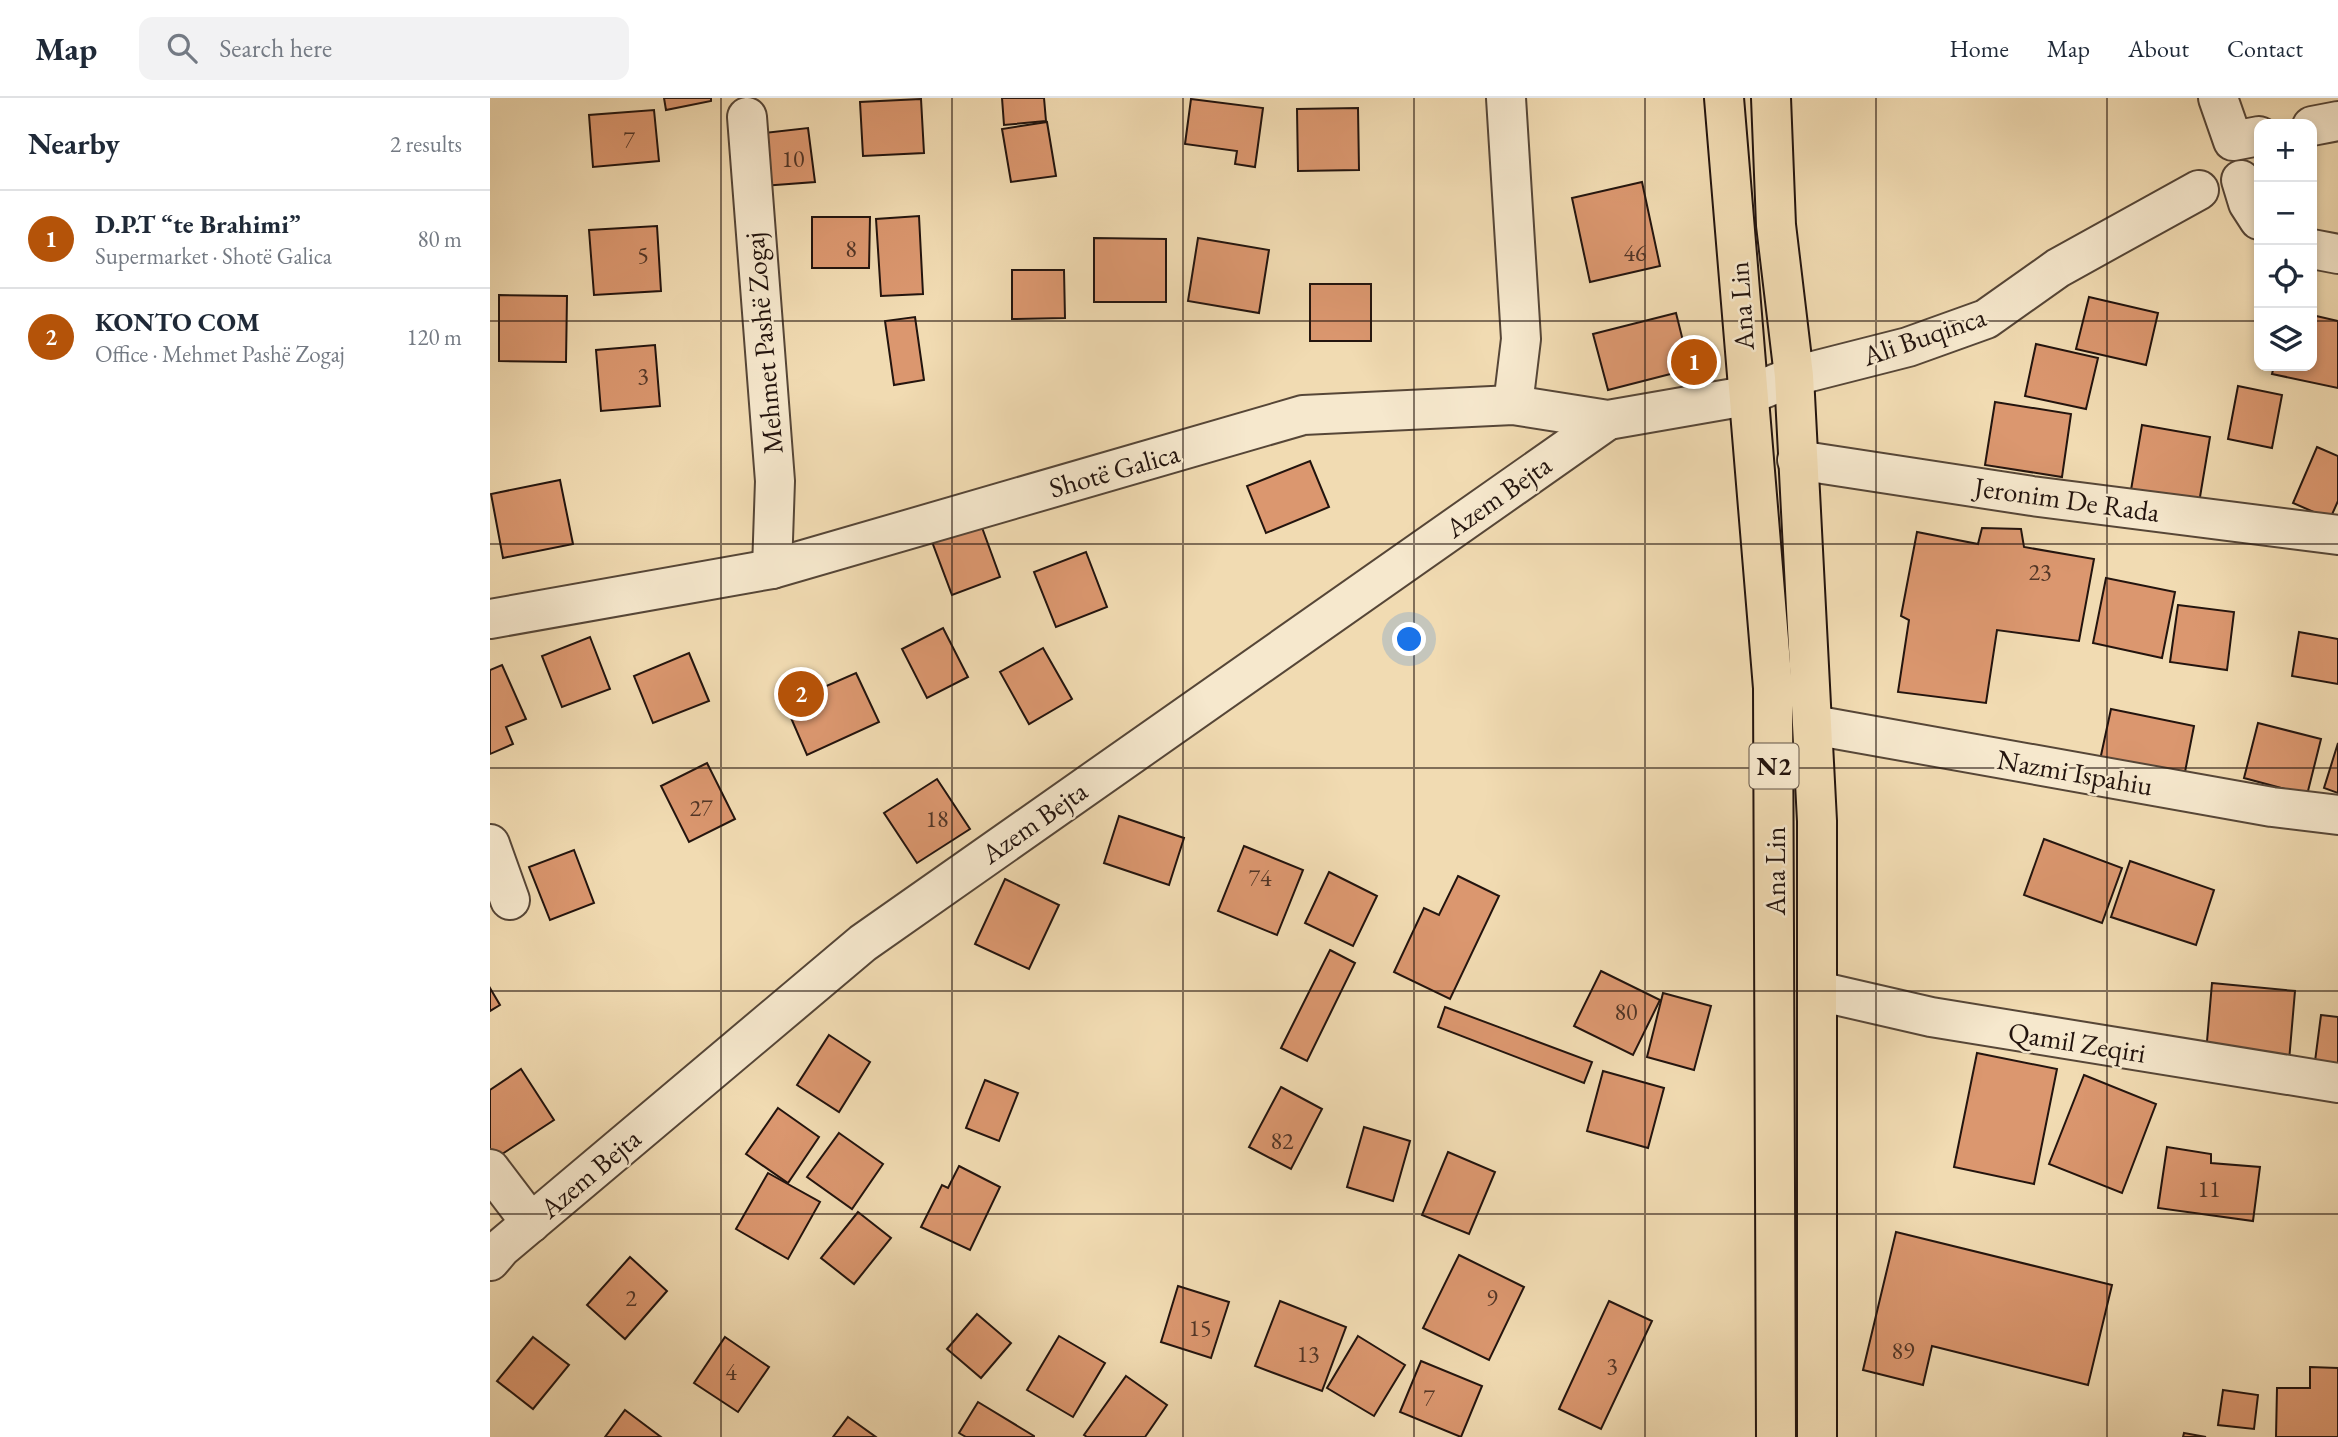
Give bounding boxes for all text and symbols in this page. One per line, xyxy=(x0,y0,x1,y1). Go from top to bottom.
search box xyxy=(139,17,629,80)
text: Map xyxy=(35,27,97,70)
icon: search xyxy=(163,29,201,67)
text: Search here xyxy=(219,31,332,65)
text: Home xyxy=(1949,33,2009,64)
text: Map xyxy=(2047,33,2090,64)
text: About xyxy=(2128,33,2189,64)
text: Contact xyxy=(2227,33,2303,64)
map controls xyxy=(2254,119,2317,371)
button: + xyxy=(2254,119,2317,182)
text: Nearby xyxy=(28,124,120,163)
house number: 7 xyxy=(623,124,635,155)
text: 2 results xyxy=(390,129,462,159)
house number: 10 xyxy=(781,143,805,174)
button: − xyxy=(2254,182,2317,245)
text: D.P.T “te Brahimi” xyxy=(95,207,300,241)
text: 1 xyxy=(45,224,57,254)
text: 80 m xyxy=(417,224,462,254)
street label: Mehmet Pashë Zogaj xyxy=(735,231,791,455)
house number: 8 xyxy=(845,233,857,264)
house number: 46 xyxy=(1623,237,1647,268)
house number: 5 xyxy=(637,239,649,270)
text: Supermarket · Shotë Galica xyxy=(95,241,332,271)
button: locate xyxy=(2254,245,2317,308)
street label: Ana Lin xyxy=(1720,260,1762,353)
street label: Ali Buqinca xyxy=(1857,298,1991,374)
text: KONTO COM xyxy=(95,305,260,339)
button: layers xyxy=(2254,308,2317,371)
text: 2 xyxy=(45,322,57,352)
text: 120 m xyxy=(406,322,462,352)
pin: 1 xyxy=(1671,336,1717,388)
text: Office · Mehmet Pashë Zogaj xyxy=(95,339,345,369)
house number: 3 xyxy=(637,360,649,391)
street label: Shotë Galica xyxy=(1045,434,1184,506)
street label: Azem Bejta xyxy=(1437,446,1559,546)
street label: Jeronim De Rada xyxy=(1970,468,2163,530)
house number: 23 xyxy=(2028,556,2052,587)
your location xyxy=(1392,622,1426,656)
pin: 2 xyxy=(778,668,824,720)
street label: Nazmi Ispahiu xyxy=(1994,741,2156,803)
road number: N2 xyxy=(1750,744,1798,788)
street label: Azem Bejta xyxy=(973,772,1095,872)
house number: 27 xyxy=(689,792,713,823)
house number: 18 xyxy=(925,803,949,834)
street label: Ana Lin xyxy=(1757,826,1793,916)
house number: 74 xyxy=(1248,862,1272,893)
house number: 80 xyxy=(1614,996,1638,1027)
street label: Qamil Zeqiri xyxy=(2006,1013,2148,1071)
street label: Azem Bejta xyxy=(531,1120,649,1226)
house number: 82 xyxy=(1270,1125,1294,1156)
house number: 11 xyxy=(2197,1173,2221,1204)
house number: 2 xyxy=(625,1282,637,1313)
house number: 9 xyxy=(1486,1282,1498,1313)
house number: 15 xyxy=(1188,1312,1212,1343)
house number: 89 xyxy=(1891,1335,1915,1366)
house number: 13 xyxy=(1296,1338,1320,1369)
house number: 3 xyxy=(1606,1350,1618,1381)
house number: 4 xyxy=(725,1356,737,1387)
house number: 7 xyxy=(1423,1382,1435,1413)

